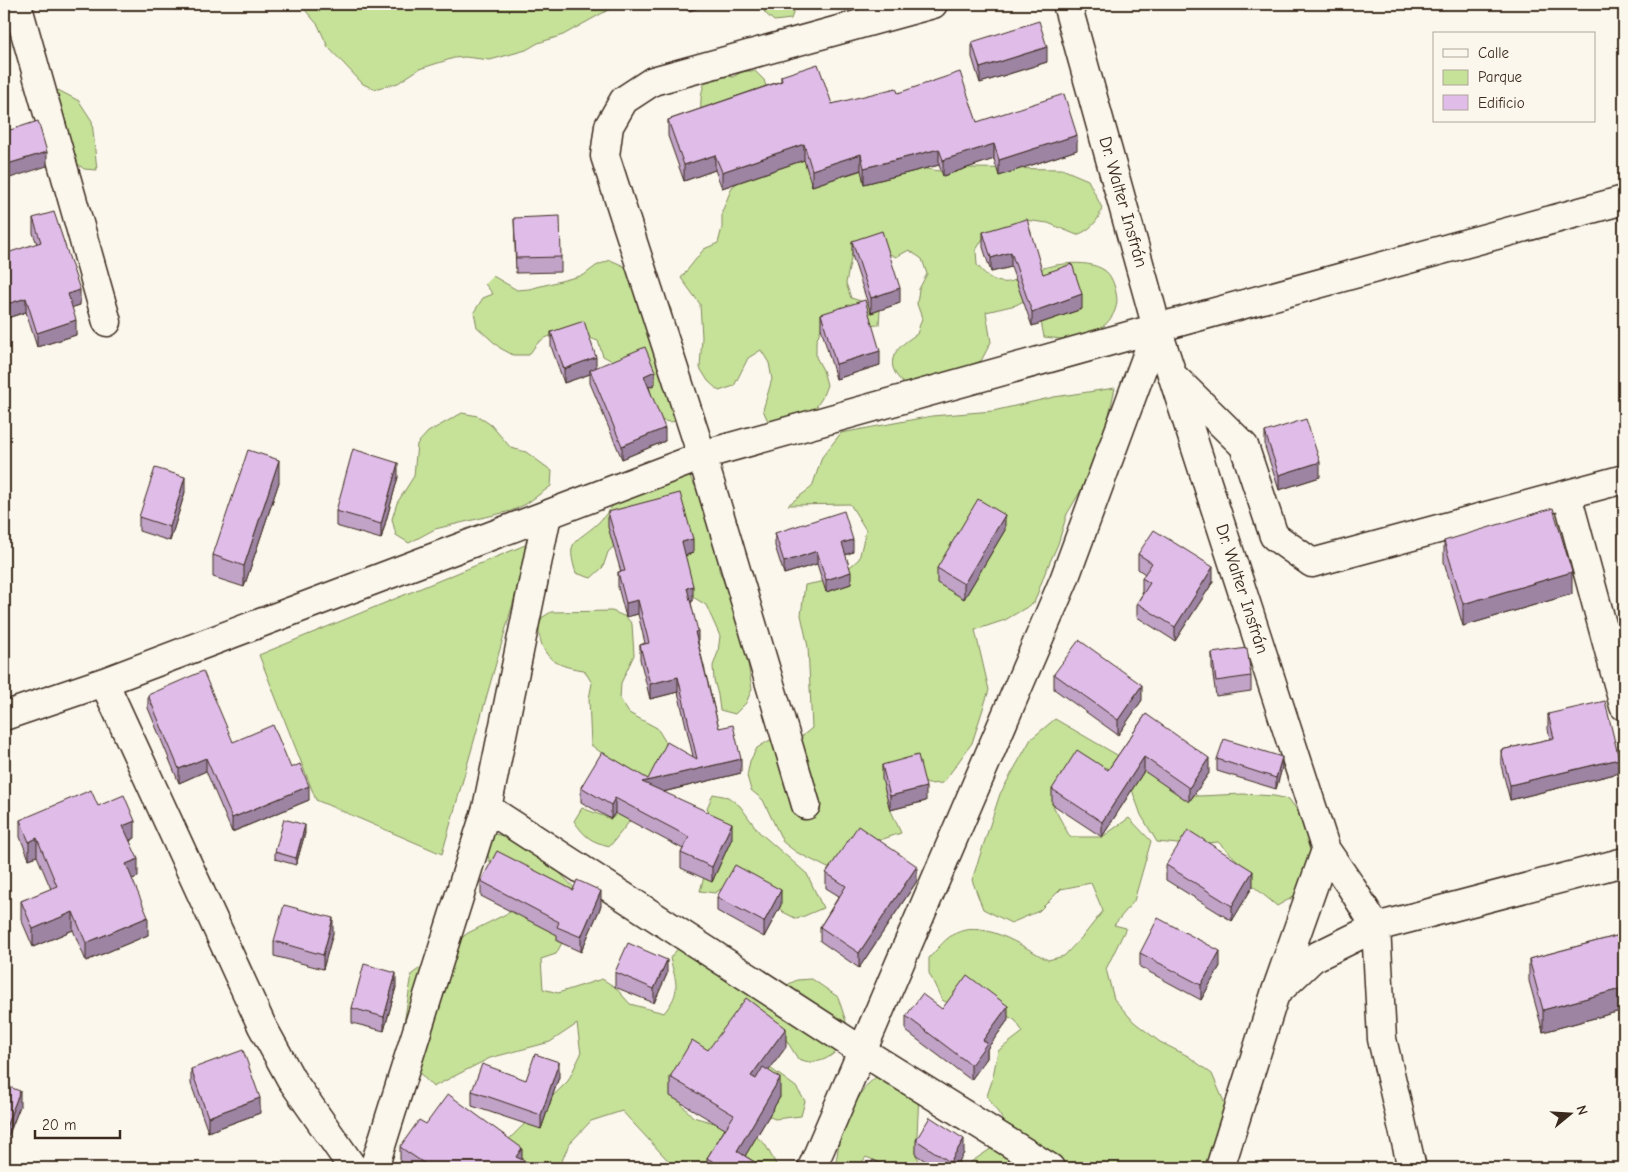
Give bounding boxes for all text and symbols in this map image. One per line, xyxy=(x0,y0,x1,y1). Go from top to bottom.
legend xyxy=(1433,32,1596,122)
text: Calle xyxy=(1478,44,1510,62)
text: Parque xyxy=(1478,68,1523,86)
text: Edificio xyxy=(1478,94,1525,112)
street label: Dr. Walter Insfrán xyxy=(1094,134,1152,270)
street label: Dr. Walter Insfrán xyxy=(1211,521,1273,657)
north arrow xyxy=(1546,1090,1596,1140)
text: N xyxy=(1572,1103,1591,1117)
scale bar xyxy=(35,1107,120,1139)
text: 20 m xyxy=(42,1116,76,1134)

